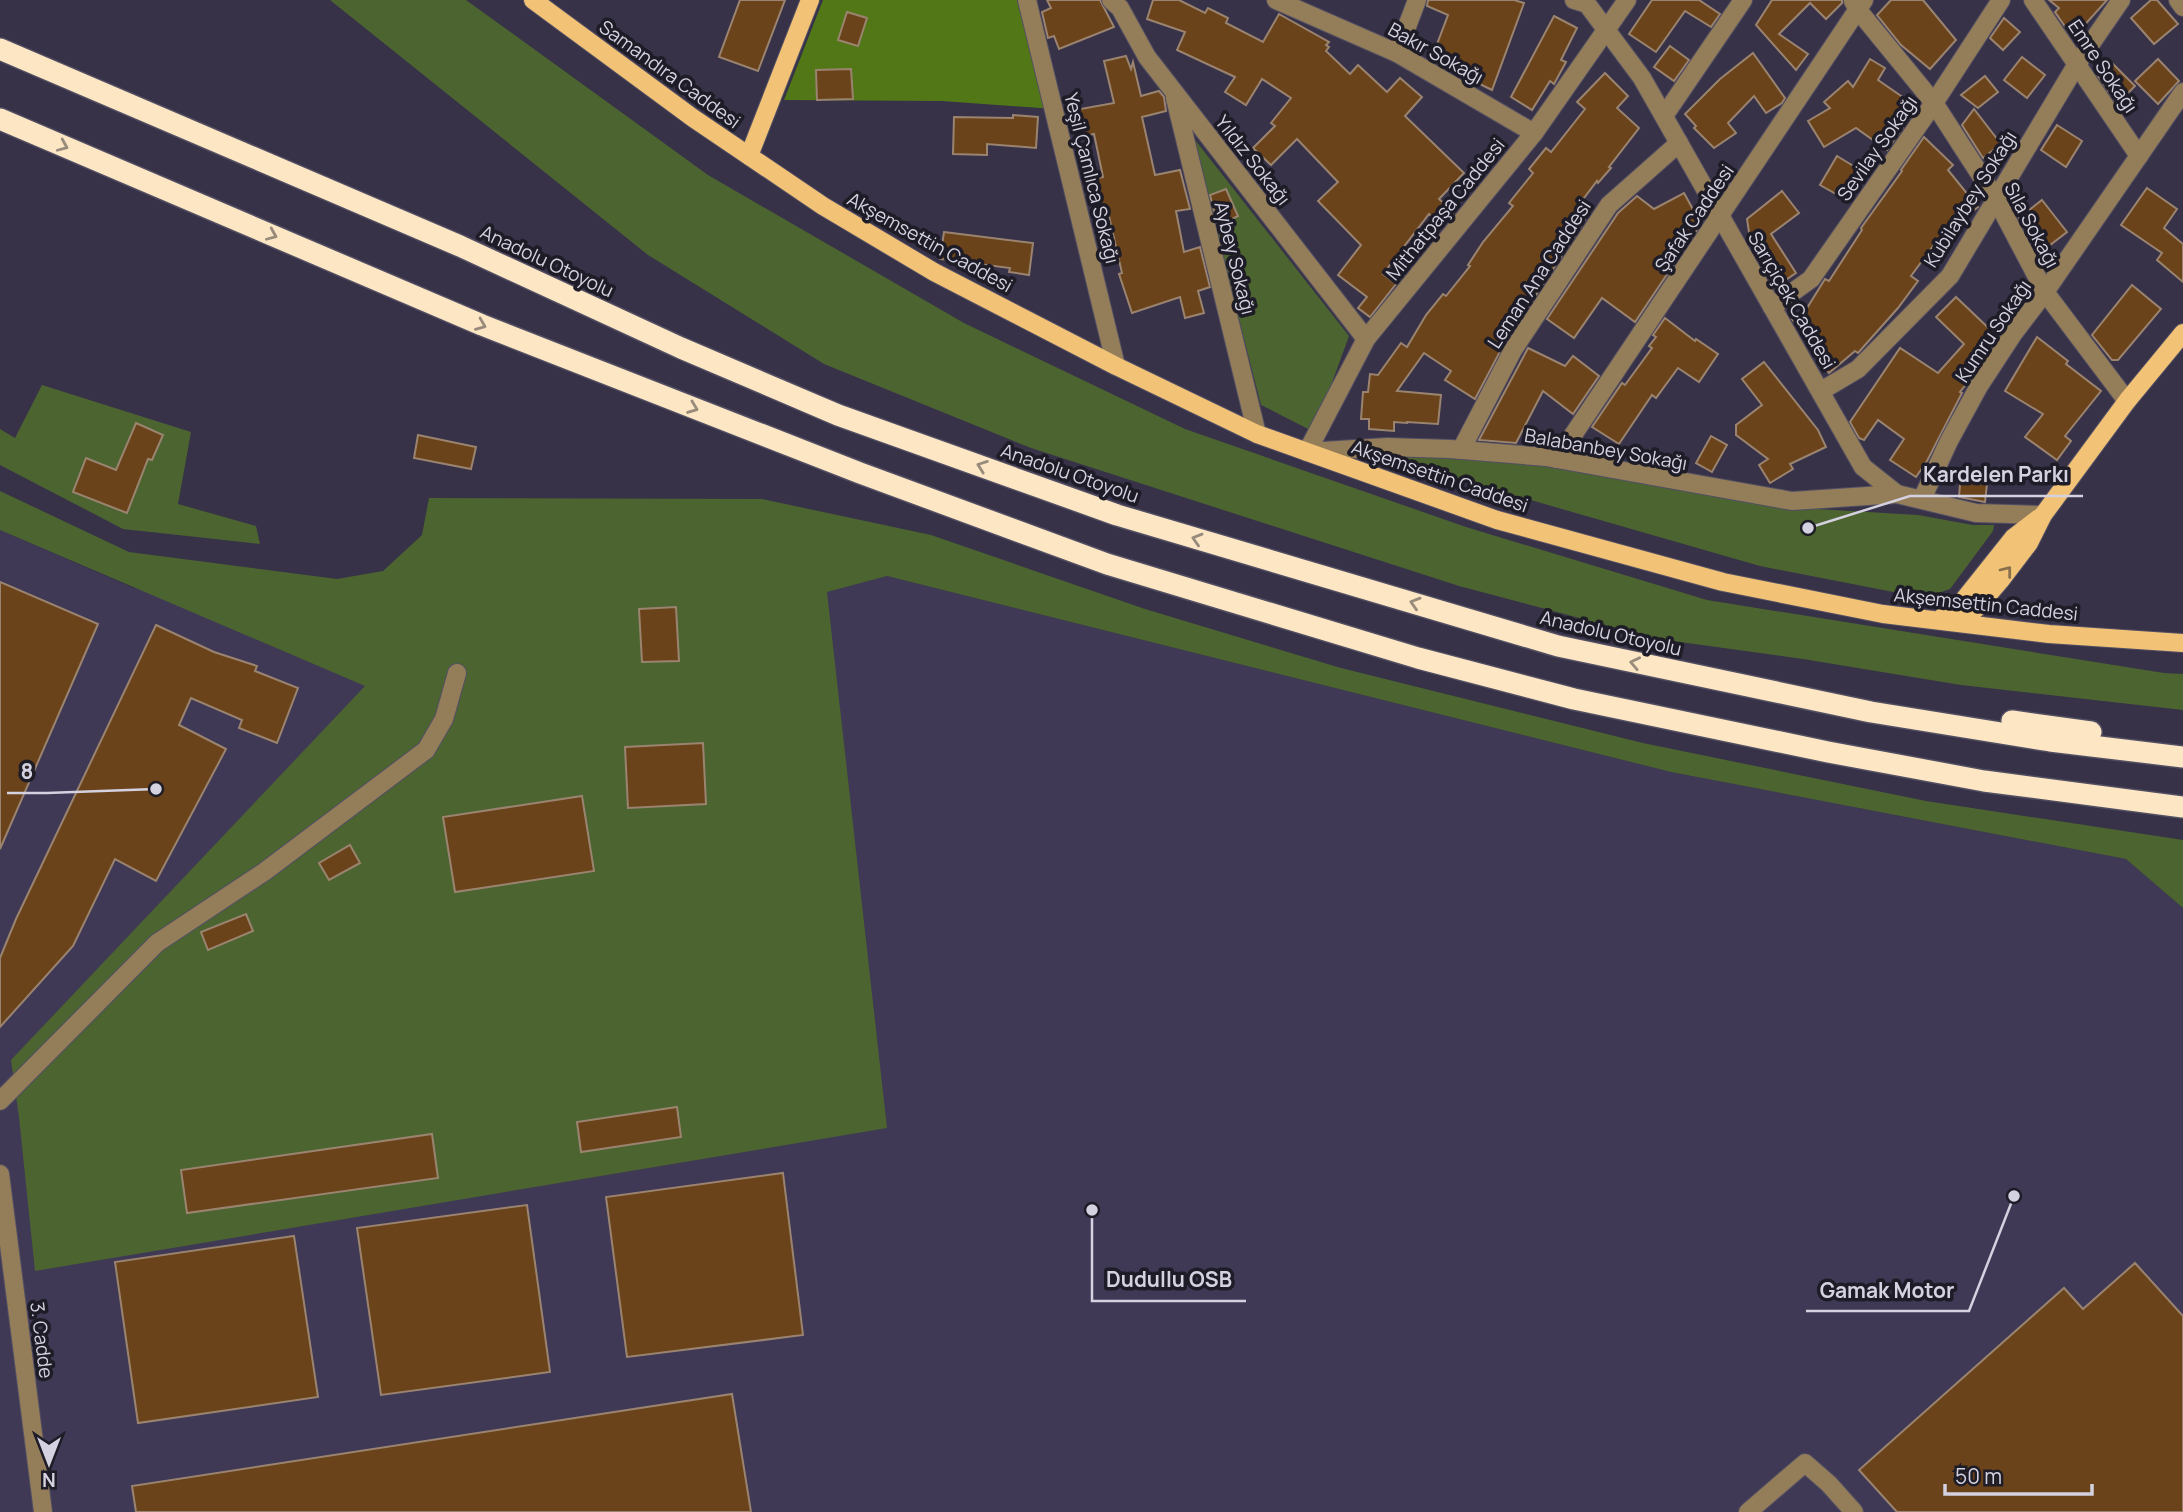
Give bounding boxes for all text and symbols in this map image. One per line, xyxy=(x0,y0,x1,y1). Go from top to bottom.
street label: Samandıra Caddesi xyxy=(594,14,746,134)
street label: Emre Sokağı xyxy=(2062,14,2144,118)
street label: Bakır Sokağı xyxy=(1384,16,1488,90)
street label: Yeşil Çamlıca Sokağı xyxy=(1058,90,1126,266)
street label: Sevilay Sokağı xyxy=(1831,90,1923,206)
street label: Yıldız Sokağı xyxy=(1210,110,1296,210)
street label: Kubilaybey Sokağı xyxy=(1917,126,2023,272)
street label: Mithatpaşa Caddesi xyxy=(1380,133,1510,285)
one-way arrow xyxy=(56,137,68,151)
street label: Şafak Caddesi xyxy=(1648,159,1740,277)
street label: Sıla Sokağı xyxy=(1999,178,2065,272)
street label: Akşemsettin Caddesi xyxy=(843,186,1017,298)
street label: Leman Ana Caddesi xyxy=(1481,195,1597,353)
street label: Aybey Sokağı xyxy=(1208,199,1262,317)
street label: Anadolu Otoyolu xyxy=(476,219,618,303)
street label: Sarıçiçek Caddesi xyxy=(1742,226,1842,374)
one-way arrow xyxy=(265,227,277,241)
street label: Kumru Sokağı xyxy=(1949,275,2037,387)
one-way arrow xyxy=(474,316,486,330)
one-way arrow xyxy=(686,400,698,414)
street label: Balabanbey Sokağı xyxy=(1523,422,1689,476)
street label: Akşemsettin Caddesi xyxy=(1348,434,1532,518)
street label: Anadolu Otoyolu xyxy=(998,437,1142,509)
callout: Kardelen Parkı xyxy=(1910,454,2083,496)
one-way arrow xyxy=(976,460,988,474)
text: Kardelen Parkı xyxy=(1923,460,2069,488)
one-way arrow xyxy=(1191,532,1203,547)
one-way arrow xyxy=(1999,566,2012,579)
street label: Akşemsettin Caddesi xyxy=(1893,581,2079,627)
one-way arrow xyxy=(1409,597,1421,612)
street label: Anadolu Otoyolu xyxy=(1538,604,1684,662)
one-way arrow xyxy=(1629,656,1641,671)
callout: 8 xyxy=(7,751,47,793)
text: 8 xyxy=(21,757,33,785)
callout: Dudullu OSB xyxy=(1092,1259,1246,1301)
text: Dudullu OSB xyxy=(1106,1265,1232,1293)
callout: Gamak Motor xyxy=(1806,1269,1969,1311)
text: Gamak Motor xyxy=(1820,1276,1954,1304)
street label: 3. Cadde xyxy=(24,1300,60,1380)
north arrow xyxy=(14,1428,84,1498)
scale bar xyxy=(1945,1452,2092,1496)
text: 50 m xyxy=(1955,1462,2002,1490)
text: N xyxy=(42,1467,56,1493)

